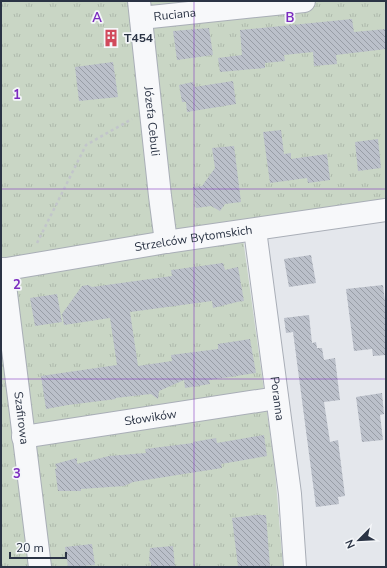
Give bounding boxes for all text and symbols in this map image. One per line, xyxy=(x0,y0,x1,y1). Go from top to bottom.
street label: Ruciana xyxy=(153,4,197,25)
text: A xyxy=(92,9,102,27)
text: B xyxy=(286,9,295,27)
building icon: T454 xyxy=(101,28,121,48)
place label: T454 xyxy=(124,30,153,46)
street label: Józefa Cebuli xyxy=(140,85,164,157)
text: 1 xyxy=(13,86,21,104)
street label: Strzelców Bytomskich xyxy=(133,222,253,255)
text: 2 xyxy=(13,276,21,294)
street label: Poranna xyxy=(266,375,288,422)
street label: Szafirowa xyxy=(10,390,33,445)
street label: Słowików xyxy=(123,405,178,429)
text: 3 xyxy=(13,465,21,483)
north arrow xyxy=(339,520,379,560)
scale bar xyxy=(10,534,66,560)
text: N xyxy=(342,537,359,551)
text: 20 m xyxy=(16,540,44,556)

